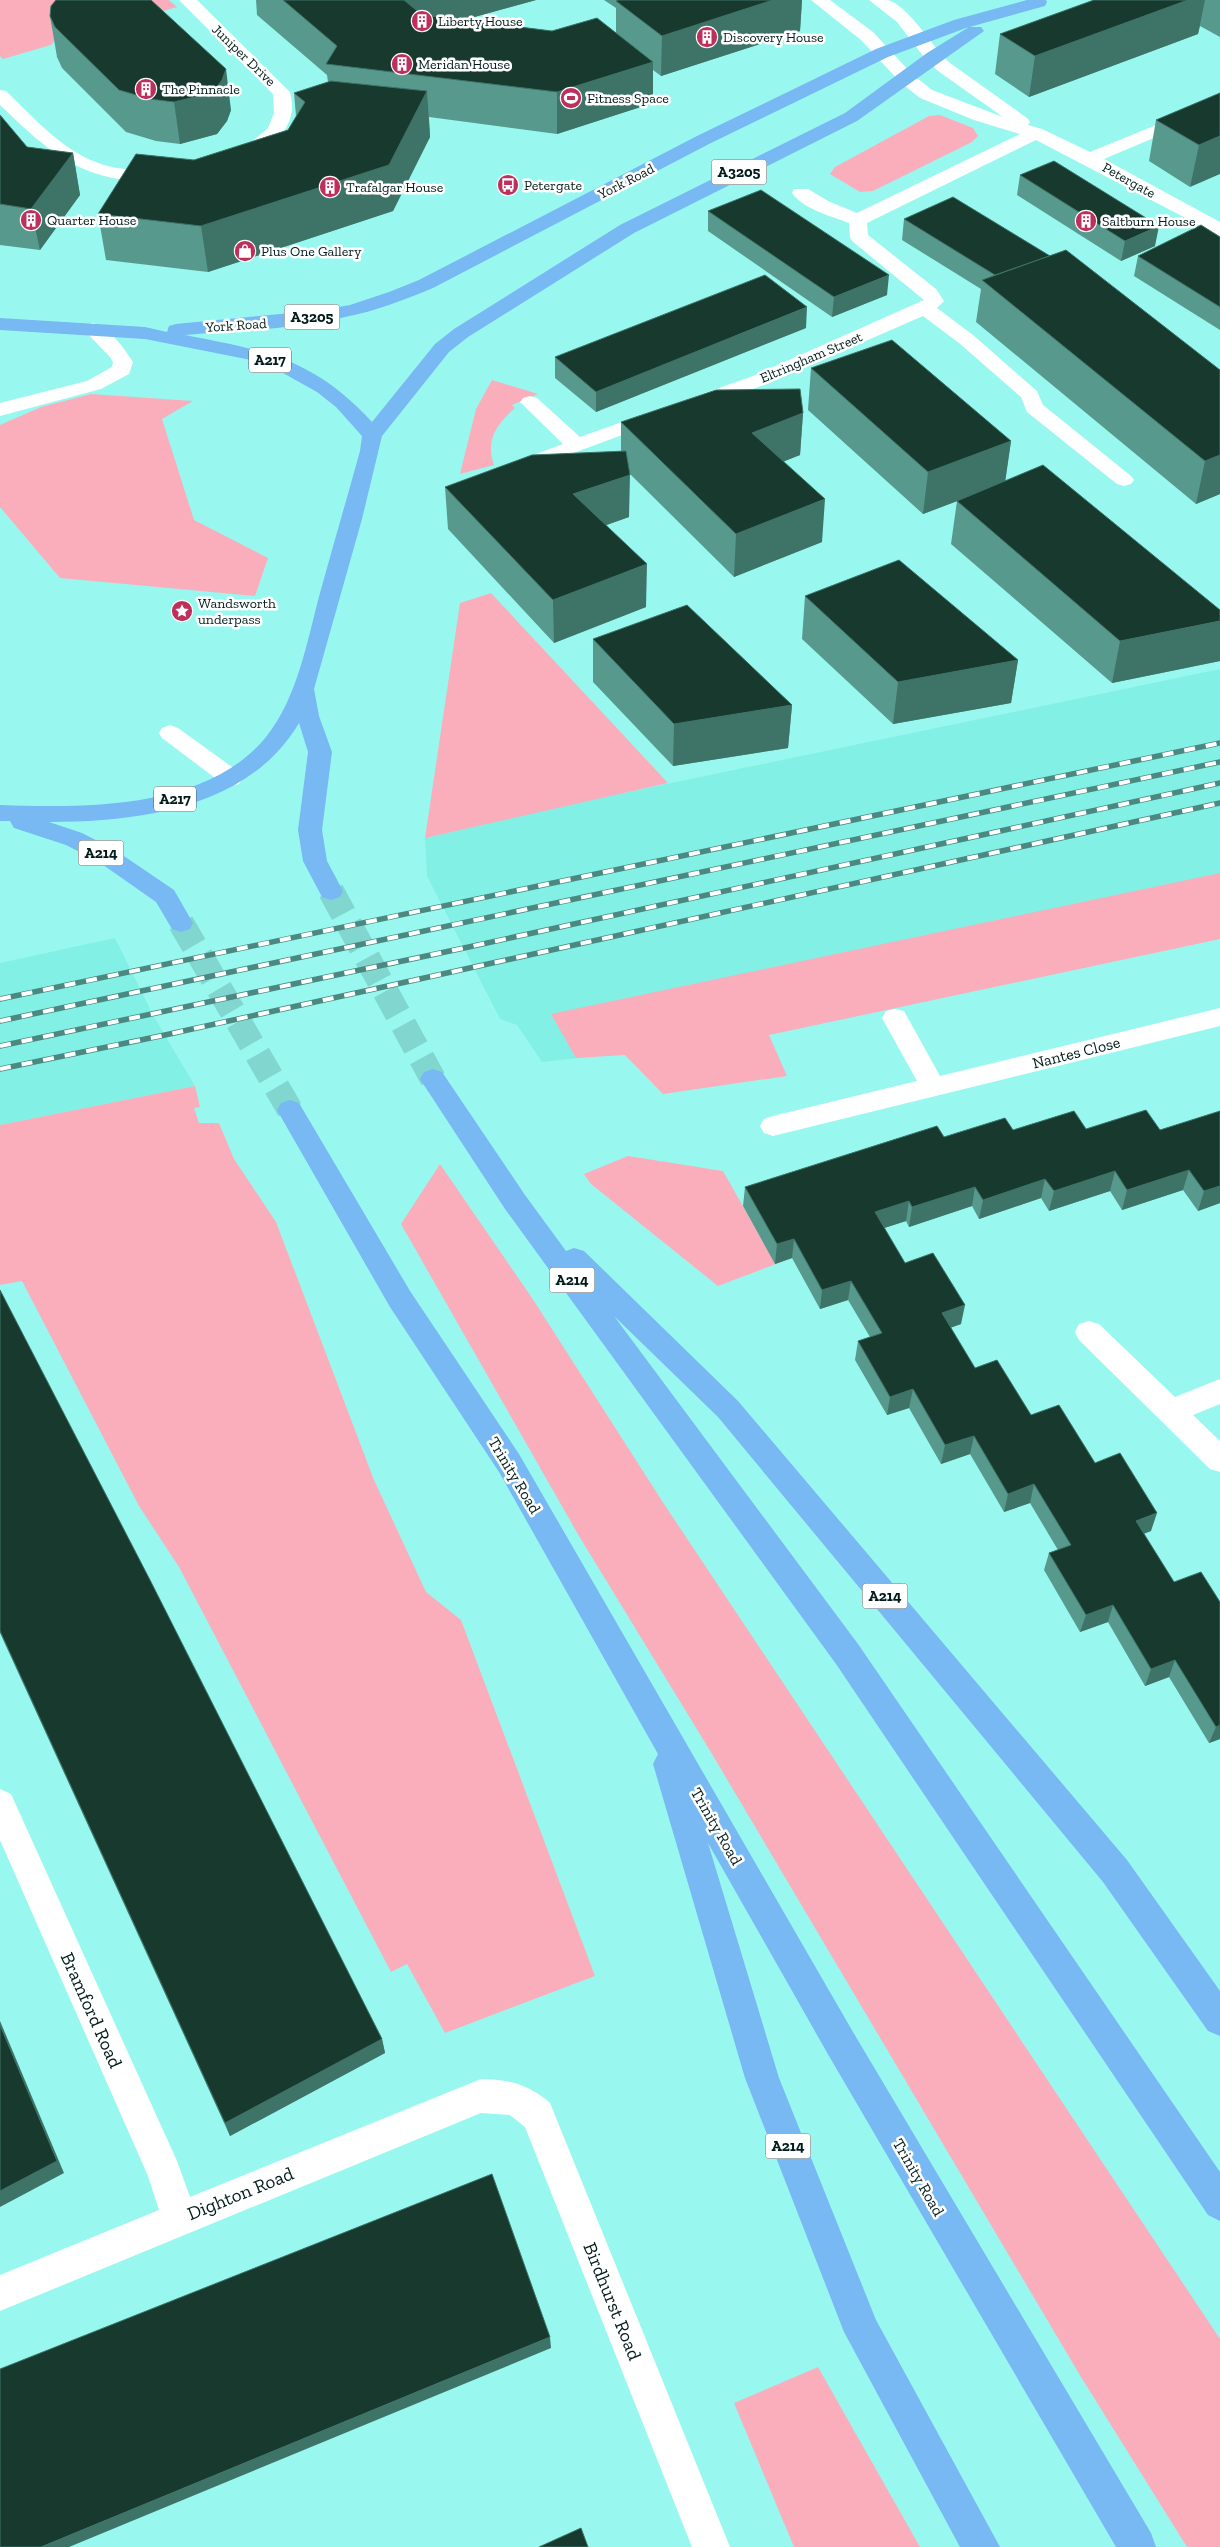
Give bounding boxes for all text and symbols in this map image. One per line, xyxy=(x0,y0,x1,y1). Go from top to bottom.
building icon: Liberty House xyxy=(410,9,434,33)
place label: Liberty House xyxy=(438,13,523,30)
street label: Juniper Drive xyxy=(208,21,279,90)
building icon: Discovery House xyxy=(695,25,719,49)
place label: Discovery House xyxy=(723,29,824,46)
building icon: Meridan House xyxy=(390,52,414,76)
place label: Meridan House xyxy=(418,56,510,73)
building icon: The Pinnacle xyxy=(134,77,158,101)
place label: The Pinnacle xyxy=(162,81,240,98)
sports icon: Fitness Space xyxy=(559,86,583,110)
place label: Fitness Space xyxy=(587,90,669,107)
street label: Petergate xyxy=(1099,159,1159,202)
street label: York Road xyxy=(594,160,658,203)
road number: A3205 xyxy=(712,160,766,184)
bus stop icon: Petergate xyxy=(496,173,520,197)
building icon: Trafalgar House xyxy=(318,175,342,199)
place label: Petergate xyxy=(524,177,583,194)
place label: Trafalgar House xyxy=(346,179,444,196)
building icon: Quarter House xyxy=(19,208,43,232)
building icon: Saltburn House xyxy=(1074,209,1098,233)
place label: Quarter House xyxy=(47,212,137,229)
place label: Saltburn House xyxy=(1102,213,1196,230)
shop icon: Plus One Gallery xyxy=(233,239,257,263)
place label: Plus One Gallery xyxy=(261,243,362,260)
road number: A3205 xyxy=(284,304,340,330)
street label: York Road xyxy=(204,315,267,336)
street label: Eltringham Street xyxy=(758,328,866,387)
road number: A217 xyxy=(249,348,291,372)
place label: Wandsworth underpass xyxy=(198,595,276,628)
place icon: Wandsworth underpass xyxy=(170,599,194,623)
road number: A217 xyxy=(154,786,196,812)
road number: A214 xyxy=(78,840,124,866)
street label: Nantes Close xyxy=(1030,1032,1122,1073)
road number: A214 xyxy=(550,1268,594,1292)
street label: Trinity Road xyxy=(484,1433,545,1517)
road number: A214 xyxy=(862,1584,908,1608)
street label: Trinity Road xyxy=(687,1784,746,1869)
street label: Bramford Road xyxy=(56,1949,128,2072)
road number: A214 xyxy=(766,2134,810,2158)
street label: Trinity Road xyxy=(889,2135,948,2220)
street label: Dighton Road xyxy=(184,2161,297,2225)
street label: Birdhurst Road xyxy=(578,2239,647,2364)

